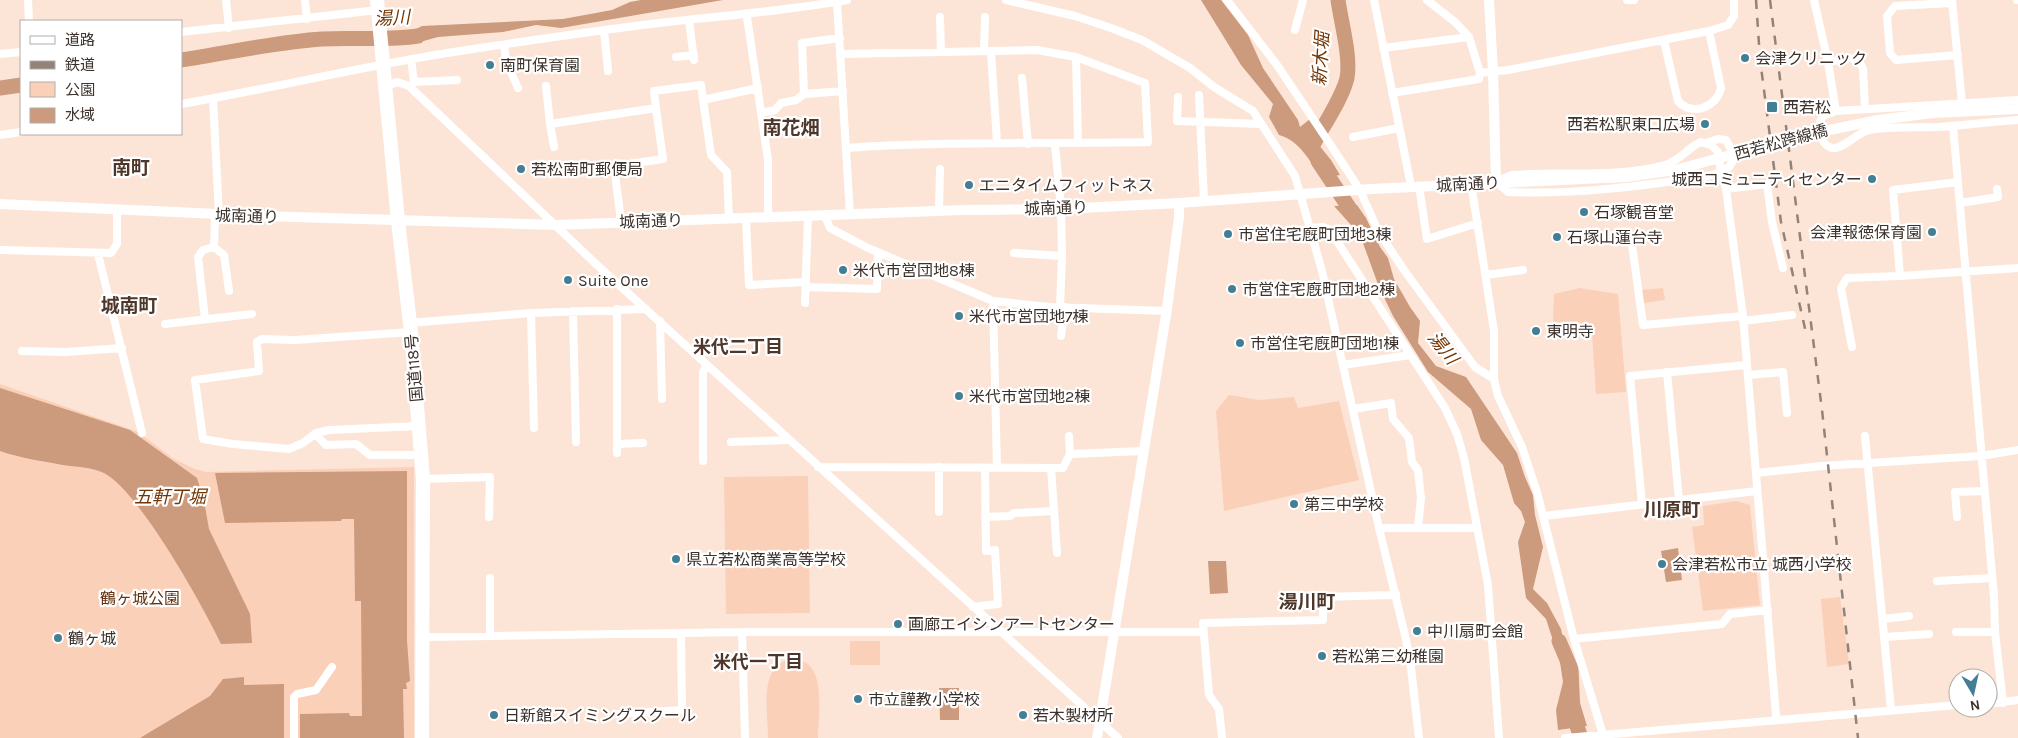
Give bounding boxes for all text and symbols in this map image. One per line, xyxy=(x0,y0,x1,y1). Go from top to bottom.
water label: 湯川 xyxy=(373,6,413,30)
legend xyxy=(20,20,182,135)
water label: 新木堀 xyxy=(1308,28,1334,87)
text: 道路 xyxy=(65,31,95,49)
place label: 会津クリニック xyxy=(1755,49,1867,68)
marker: 会津クリニック xyxy=(1739,52,1751,64)
text: 鉄道 xyxy=(65,56,95,74)
place label: 南町保育園 xyxy=(500,56,580,75)
marker: 南町保育園 xyxy=(484,59,496,71)
text: 公園 xyxy=(65,81,95,99)
place label: 西若松 xyxy=(1783,98,1831,117)
marker: 西若松 xyxy=(1765,100,1779,114)
text: 水域 xyxy=(65,106,95,124)
place label: 西若松駅東口広場 xyxy=(1567,115,1695,134)
district label: 南花畑 xyxy=(762,117,820,139)
marker: 西若松駅東口広場 xyxy=(1699,118,1711,130)
street label: 西若松跨線橋 xyxy=(1732,120,1830,164)
district label: 南町 xyxy=(112,157,150,179)
place label: 若松南町郵便局 xyxy=(531,160,643,179)
marker: 若松南町郵便局 xyxy=(515,163,527,175)
place label: 城西コミュニティセンター xyxy=(1671,170,1862,189)
street label: 城南通り xyxy=(1436,173,1500,195)
marker: 城西コミュニティセンター xyxy=(1866,173,1878,185)
place label: エニタイムフィットネス xyxy=(979,176,1153,195)
marker: エニタイムフィットネス xyxy=(963,179,975,191)
street label: 城南通り xyxy=(1024,197,1088,219)
place label: 石塚観音堂 xyxy=(1594,203,1674,222)
street label: 城南通り xyxy=(215,205,279,227)
marker: 石塚観音堂 xyxy=(1578,206,1590,218)
street label: 城南通り xyxy=(619,210,683,232)
place label: 会津報徳保育園 xyxy=(1810,223,1922,242)
place label: 市営住宅廐町団地3棟 xyxy=(1238,225,1391,244)
marker: 会津報徳保育園 xyxy=(1926,226,1938,238)
marker: 市営住宅廐町団地3棟 xyxy=(1222,228,1234,240)
place label: 石塚山蓮台寺 xyxy=(1567,228,1663,247)
marker: 石塚山蓮台寺 xyxy=(1551,231,1563,243)
place label: 米代市営団地8棟 xyxy=(853,261,975,280)
marker: 米代市営団地8棟 xyxy=(837,264,849,276)
place label: Suite One xyxy=(578,271,648,290)
marker: Suite One xyxy=(562,274,574,286)
place label: 市営住宅廐町団地2棟 xyxy=(1242,280,1395,299)
marker: 市営住宅廐町団地2棟 xyxy=(1226,283,1238,295)
district label: 城南町 xyxy=(100,295,158,317)
place label: 米代市営団地7棟 xyxy=(969,307,1089,326)
marker: 米代市営団地7棟 xyxy=(953,310,965,322)
place label: 東明寺 xyxy=(1546,322,1594,341)
marker: 東明寺 xyxy=(1530,325,1542,337)
water label: 湯川 xyxy=(1423,327,1464,370)
street label: 国道118号 xyxy=(402,333,426,403)
place label: 市営住宅廐町団地1棟 xyxy=(1250,334,1399,353)
district label: 米代二丁目 xyxy=(693,336,783,358)
marker: 市営住宅廐町団地1棟 xyxy=(1234,337,1246,349)
place label: 米代市営団地2棟 xyxy=(969,387,1090,406)
marker: 米代市営団地2棟 xyxy=(953,390,965,402)
water label: 五軒丁堀 xyxy=(134,486,209,508)
place label: 第三中学校 xyxy=(1304,495,1384,514)
marker: 第三中学校 xyxy=(1288,498,1300,510)
district label: 川原町 xyxy=(1643,499,1701,521)
place label: 県立若松商業高等学校 xyxy=(686,550,846,569)
marker: 県立若松商業高等学校 xyxy=(670,553,682,565)
place label: 会津若松市立 城西小学校 xyxy=(1672,555,1852,574)
marker: 会津若松市立 城西小学校 xyxy=(1656,558,1668,570)
park label: 鶴ヶ城公園 xyxy=(100,589,180,608)
district label: 湯川町 xyxy=(1278,591,1336,613)
place label: 画廊エイシンアートセンター xyxy=(908,615,1115,634)
marker: 画廊エイシンアートセンター xyxy=(892,618,904,630)
place label: 中川扇町会館 xyxy=(1427,622,1523,641)
marker: 中川扇町会館 xyxy=(1411,625,1423,637)
place label: 鶴ヶ城 xyxy=(68,629,116,648)
marker: 鶴ヶ城 xyxy=(52,632,64,644)
place label: 若松第三幼稚園 xyxy=(1332,647,1444,666)
marker: 若松第三幼稚園 xyxy=(1316,650,1328,662)
district label: 米代一丁目 xyxy=(713,651,803,673)
north arrow xyxy=(1948,668,1998,718)
place label: 市立謹教小学校 xyxy=(868,690,980,709)
marker: 市立謹教小学校 xyxy=(852,693,864,705)
text: N xyxy=(1969,696,1981,715)
place label: 日新館スイミングスクール xyxy=(504,706,696,725)
place label: 若木製材所 xyxy=(1033,706,1113,725)
marker: 日新館スイミングスクール xyxy=(488,709,500,721)
marker: 若木製材所 xyxy=(1017,709,1029,721)

